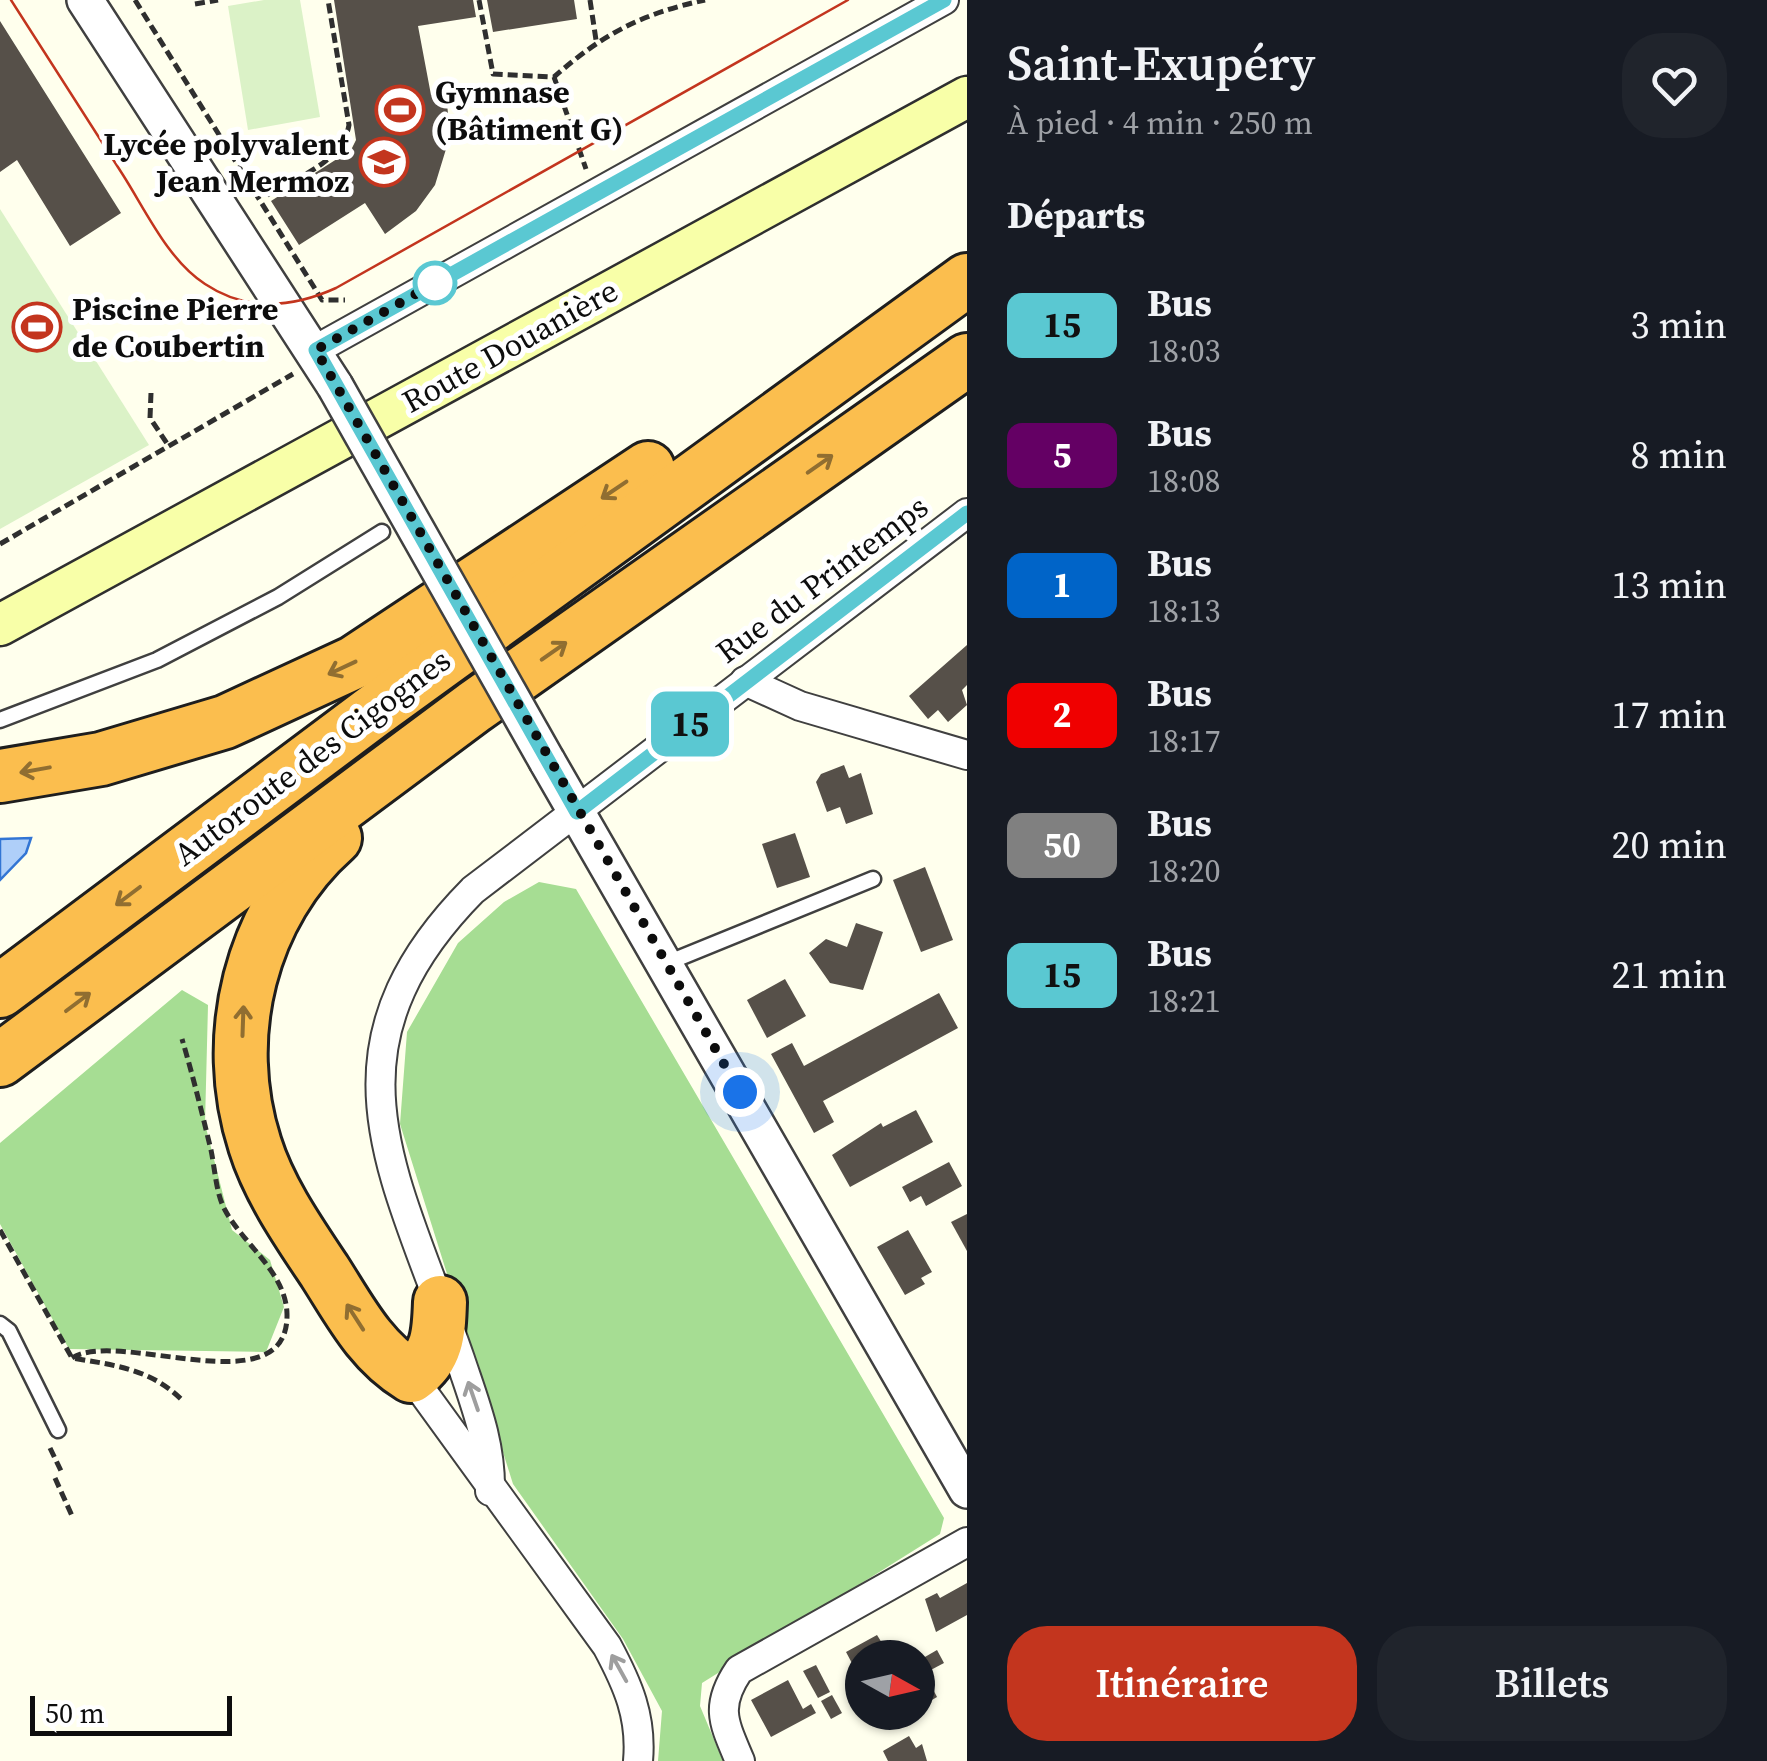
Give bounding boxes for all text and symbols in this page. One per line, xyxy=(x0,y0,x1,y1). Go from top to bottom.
text: Saint-Exupéry xyxy=(1007,30,1315,96)
button: heart xyxy=(1622,33,1727,138)
place label: Gymnase (Bâtiment G) xyxy=(435,70,624,151)
sports icon: Gymnase (Bâtiment G) xyxy=(374,84,426,136)
text: À pied · 4 min · 250 m xyxy=(1007,101,1313,145)
place label: Lycée polyvalent Jean Mermoz xyxy=(103,122,350,203)
school or university icon: Lycée polyvalent Jean Mermoz xyxy=(358,136,410,188)
text: Départs xyxy=(1007,189,1145,241)
unlabelled marker xyxy=(414,262,456,304)
street label: Route Douanière xyxy=(394,269,626,423)
text: Bus xyxy=(1147,277,1212,329)
place label: Piscine Pierre de Coubertin xyxy=(72,287,278,368)
text: 3 min xyxy=(1631,299,1727,351)
sports icon: Piscine Pierre de Coubertin xyxy=(11,301,63,353)
text: 15 xyxy=(1043,301,1081,349)
text: 18:03 xyxy=(1147,329,1221,373)
text: Bus xyxy=(1147,407,1212,459)
text: 8 min xyxy=(1631,429,1727,481)
text: 5 xyxy=(1053,431,1071,479)
one-way arrow xyxy=(805,454,833,475)
text: 18:08 xyxy=(1147,459,1221,503)
one-way arrow xyxy=(600,480,628,501)
street label: Rue du Printemps xyxy=(707,485,937,673)
text: Bus xyxy=(1147,537,1212,589)
text: 13 min xyxy=(1612,559,1727,611)
text: 1 xyxy=(1053,561,1071,609)
text: 18:13 xyxy=(1147,589,1221,633)
street label: Autoroute des Cigognes xyxy=(165,638,459,876)
one-way arrow xyxy=(540,641,567,662)
one-way arrow xyxy=(328,660,358,679)
text: Bus xyxy=(1147,667,1212,719)
text: 17 min xyxy=(1612,689,1727,741)
text: 2 xyxy=(1053,691,1071,739)
line badge: 15 xyxy=(645,692,735,756)
text: 15 xyxy=(671,700,709,748)
text: 18:17 xyxy=(1147,719,1221,763)
one-way arrow xyxy=(19,761,52,780)
text: Bus xyxy=(1147,797,1212,849)
text: 20 min xyxy=(1612,819,1727,871)
text: 50 xyxy=(1043,821,1081,869)
text: 18:20 xyxy=(1147,849,1221,893)
one-way arrow xyxy=(115,885,142,906)
text: Bus xyxy=(1147,927,1212,979)
text: 21 min xyxy=(1612,949,1727,1001)
text: 15 xyxy=(1043,951,1081,999)
text: 18:21 xyxy=(1147,979,1221,1023)
one-way arrow xyxy=(64,991,91,1012)
one-way arrow xyxy=(234,1005,253,1037)
your location xyxy=(715,1067,765,1117)
one-way arrow xyxy=(344,1303,365,1332)
one-way arrow xyxy=(462,1381,480,1412)
button: Itinéraire xyxy=(1007,1626,1357,1741)
button: Billets xyxy=(1377,1626,1727,1741)
north arrow xyxy=(845,1640,935,1730)
map controls xyxy=(845,1640,935,1730)
one-way arrow xyxy=(608,1654,628,1683)
scale bar xyxy=(30,1691,232,1736)
text: 50 m xyxy=(45,1694,105,1732)

